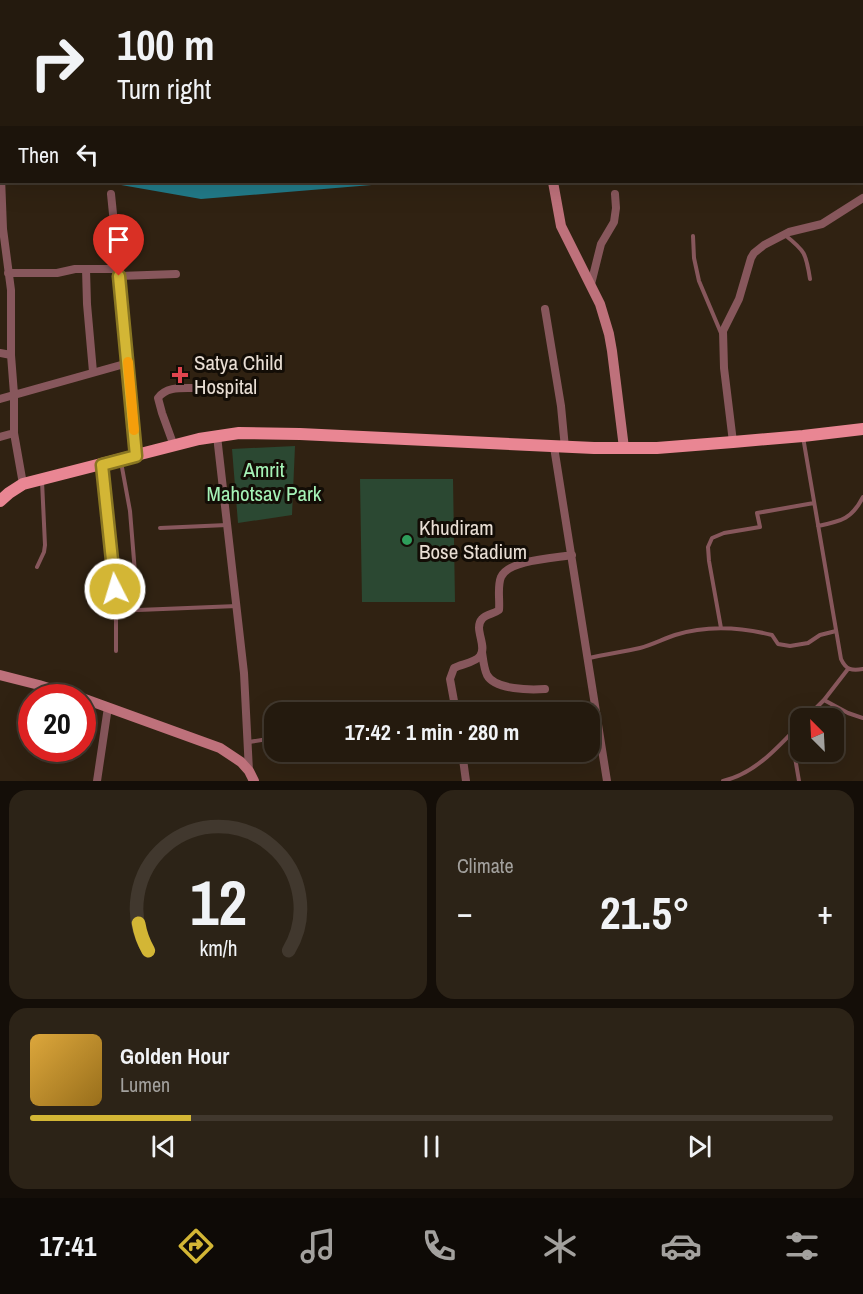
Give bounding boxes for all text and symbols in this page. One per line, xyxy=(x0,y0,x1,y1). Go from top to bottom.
text: 100 m xyxy=(117,17,215,73)
icon: right xyxy=(18,24,96,102)
text: Turn right xyxy=(117,71,211,107)
icon: left xyxy=(71,138,104,171)
text: Then xyxy=(18,140,59,170)
pin xyxy=(93,214,144,276)
icon: arrive xyxy=(102,223,135,256)
place label: Satya Child Hospital xyxy=(194,348,283,401)
marker: Satya Child Hospital xyxy=(171,366,189,384)
park label: Amrit Mahotsav Park xyxy=(207,455,322,508)
place label: Khudiram Bose Stadium xyxy=(419,513,527,566)
marker: Khudiram Bose Stadium xyxy=(400,533,414,547)
position arrow xyxy=(83,557,147,621)
speed limit sign: 20 xyxy=(18,684,96,762)
north arrow xyxy=(790,708,844,762)
map controls xyxy=(790,708,844,762)
text: 17:42 · 1 min · 280 m xyxy=(345,717,519,747)
text: Climate xyxy=(457,852,514,879)
text: 12 xyxy=(190,860,246,944)
text: 21.5° xyxy=(600,882,690,943)
text: − xyxy=(457,890,473,934)
text: + xyxy=(817,890,833,934)
text: km/h xyxy=(199,935,237,964)
text: Golden Hour xyxy=(120,1041,229,1071)
text: Lumen xyxy=(120,1071,170,1098)
icon: previous xyxy=(147,1130,180,1163)
icon: pause xyxy=(415,1130,448,1163)
icon: next xyxy=(683,1130,716,1163)
icon: directions xyxy=(175,1225,217,1267)
icon: music xyxy=(297,1225,339,1267)
icon: phone xyxy=(418,1225,460,1267)
icon: climate xyxy=(539,1225,581,1267)
icon: car xyxy=(660,1225,702,1267)
icon: filters xyxy=(781,1225,823,1267)
text: 17:41 xyxy=(40,1228,96,1264)

